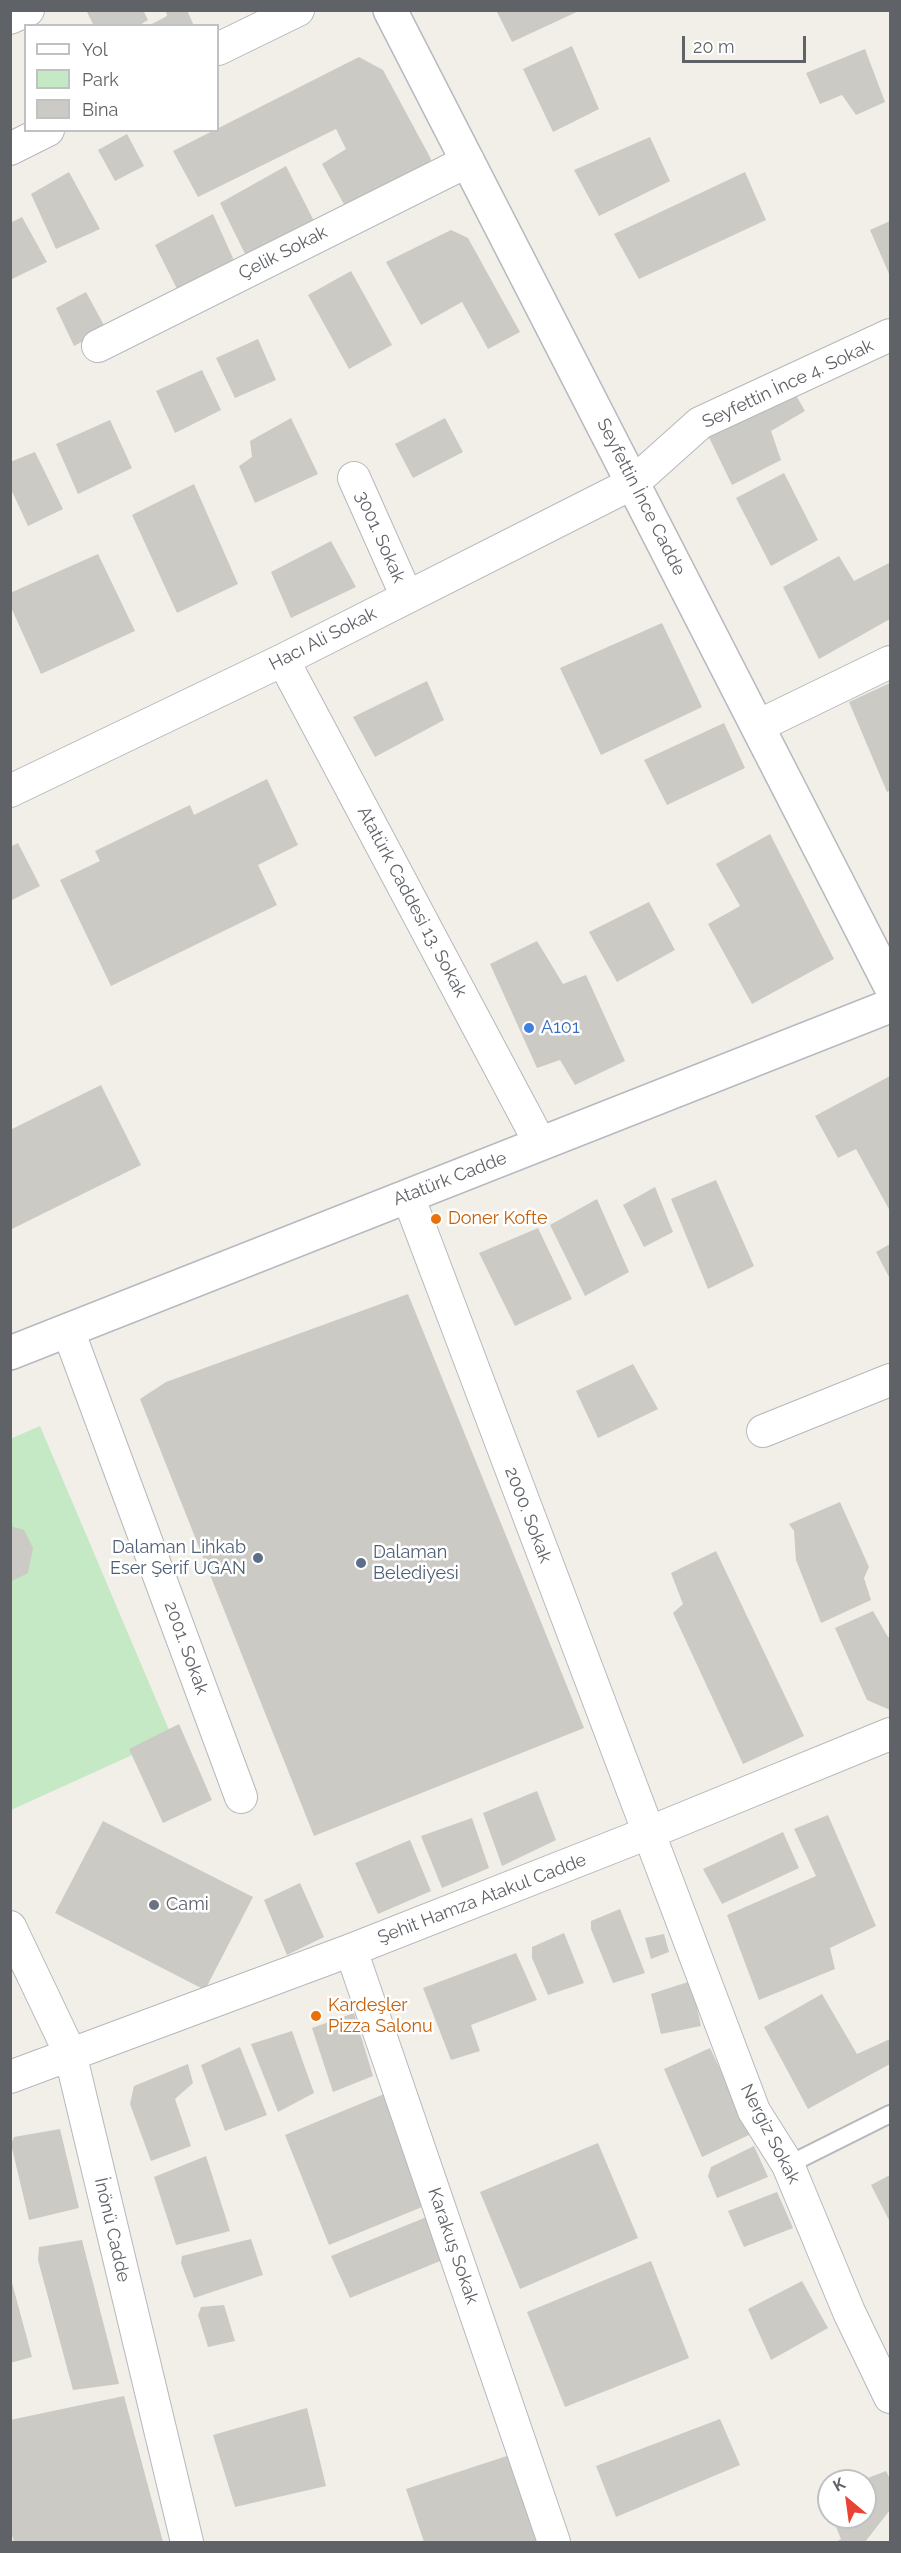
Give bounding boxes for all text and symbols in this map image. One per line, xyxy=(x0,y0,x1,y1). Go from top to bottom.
legend xyxy=(24,24,219,132)
scale bar xyxy=(685,24,810,62)
text: 20 m xyxy=(693,36,735,57)
text: Yol xyxy=(82,39,108,60)
text: Park xyxy=(82,69,119,90)
text: Bina xyxy=(82,99,118,120)
street label: Çelik Sokak xyxy=(235,222,331,284)
street label: Seyfettin İnce 4. Sokak xyxy=(699,335,877,433)
street label: Seyfettin İnce Cadde xyxy=(592,415,690,579)
street label: 3001. Sokak xyxy=(350,488,410,586)
street label: Hacı Ali Sokak xyxy=(266,603,380,675)
street label: Atatürk Caddesi 13. Sokak xyxy=(353,803,471,1001)
place label: A101 xyxy=(541,1017,580,1039)
marker: A101 xyxy=(522,1021,536,1035)
street label: Atatürk Cadde xyxy=(390,1147,510,1211)
place label: Doner Kofte xyxy=(448,1208,547,1230)
marker: Doner Kofte xyxy=(429,1212,443,1226)
street label: 2000. Sokak xyxy=(500,1464,556,1566)
place label: Dalaman Lihkab Eser Şerif UGAN xyxy=(110,1537,246,1580)
place label: Dalaman Belediyesi xyxy=(373,1542,459,1584)
marker: Dalaman Lihkab Eser Şerif UGAN xyxy=(251,1551,265,1565)
marker: Dalaman Belediyesi xyxy=(354,1556,368,1570)
street label: 2001. Sokak xyxy=(159,1598,213,1698)
street label: Şehit Hamza Atakul Cadde xyxy=(375,1849,589,1949)
place label: Cami xyxy=(166,1894,209,1916)
marker: Cami xyxy=(147,1898,161,1912)
place label: Kardeşler Pizza Salonu xyxy=(328,1995,433,2038)
marker: Kardeşler Pizza Salonu xyxy=(309,2009,323,2023)
street label: Nergiz Sokak xyxy=(736,2080,804,2188)
street label: İnönü Cadde xyxy=(89,2176,135,2284)
street label: Karakuş Sokak xyxy=(423,2185,483,2307)
north arrow xyxy=(817,2469,877,2529)
text: K xyxy=(830,2474,848,2495)

